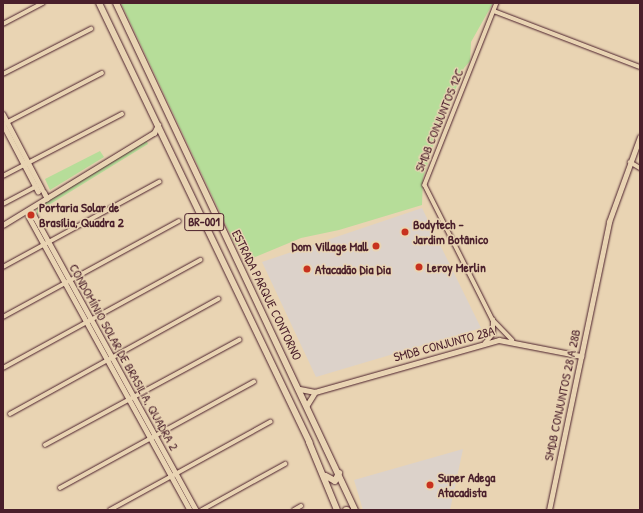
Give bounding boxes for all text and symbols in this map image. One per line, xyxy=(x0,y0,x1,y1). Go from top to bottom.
street label: SMDB CONJUNTOS 12C xyxy=(411,66,467,174)
place label: Portaria Solar de Brasília, Quadra 2 xyxy=(39,200,124,231)
marker: Portaria Solar de Brasília, Quadra 2 xyxy=(26,210,36,220)
road number: BR-001 xyxy=(184,212,224,232)
place label: Bodytech - Jardim Botânico xyxy=(413,217,488,248)
street label: ESTRADA PARQUE CONTORNO xyxy=(229,227,305,363)
marker: Bodytech - Jardim Botânico xyxy=(400,227,410,237)
place label: Dom Village Mall xyxy=(291,238,368,254)
marker: Dom Village Mall xyxy=(371,241,381,251)
place label: Leroy Merlin xyxy=(427,259,486,275)
street label: CONDOMÍNIO SOLAR DE BRASILIA, QUADRA 2 xyxy=(66,261,182,453)
place label: Atacadão Dia Dia xyxy=(315,261,391,277)
marker: Leroy Merlin xyxy=(414,262,424,272)
marker: Atacadão Dia Dia xyxy=(302,264,312,274)
street label: SMDB CONJUNTO 28A xyxy=(392,323,496,365)
street label: SMDB CONJUNTOS 28 A 28B xyxy=(540,328,584,462)
place label: Super Adega Atacadista xyxy=(438,470,495,501)
marker: Super Adega Atacadista xyxy=(425,480,435,490)

